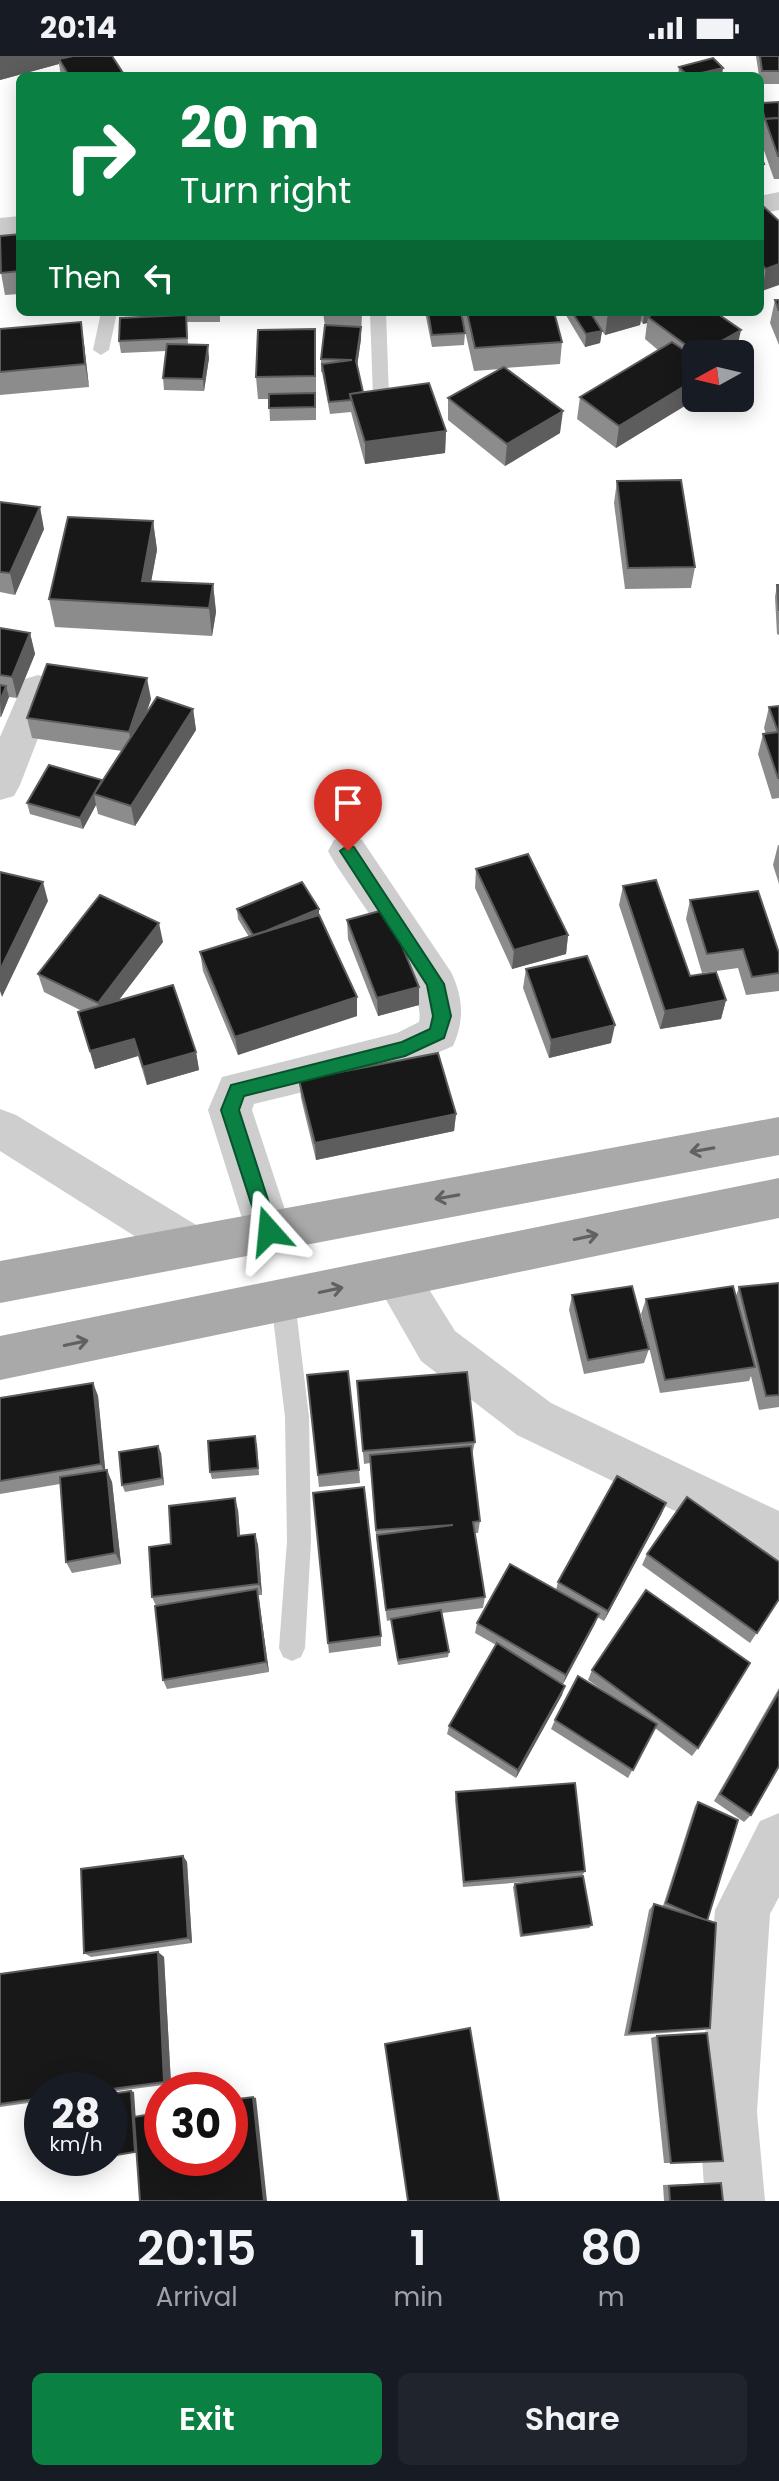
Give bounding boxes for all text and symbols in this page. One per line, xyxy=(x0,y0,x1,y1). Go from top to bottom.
text: 20:14 xyxy=(40,6,117,49)
text: 20 m xyxy=(180,89,320,168)
icon: right xyxy=(48,104,152,208)
text: Turn right xyxy=(180,165,351,216)
text: Then xyxy=(48,256,121,299)
icon: left xyxy=(137,256,181,300)
north arrow xyxy=(682,340,754,412)
map controls xyxy=(682,340,754,412)
pin xyxy=(314,769,382,851)
icon: arrive xyxy=(326,781,370,825)
one-way arrow xyxy=(690,1144,716,1159)
position arrow xyxy=(227,1189,311,1273)
one-way arrow xyxy=(434,1191,460,1206)
one-way arrow xyxy=(572,1229,598,1244)
one-way arrow xyxy=(318,1282,343,1297)
one-way arrow xyxy=(63,1334,89,1349)
speed limit sign: 30 xyxy=(144,2072,248,2176)
text: 28 xyxy=(52,2086,100,2142)
text: km/h xyxy=(49,2130,103,2158)
text: 20:15 xyxy=(137,2215,256,2282)
text: 1 xyxy=(410,2215,427,2282)
text: 80 xyxy=(580,2215,642,2282)
text: Arrival xyxy=(156,2279,238,2315)
text: min xyxy=(393,2279,443,2315)
text: m xyxy=(598,2279,625,2315)
button: Exit xyxy=(32,2373,382,2465)
button: Share xyxy=(398,2373,747,2465)

